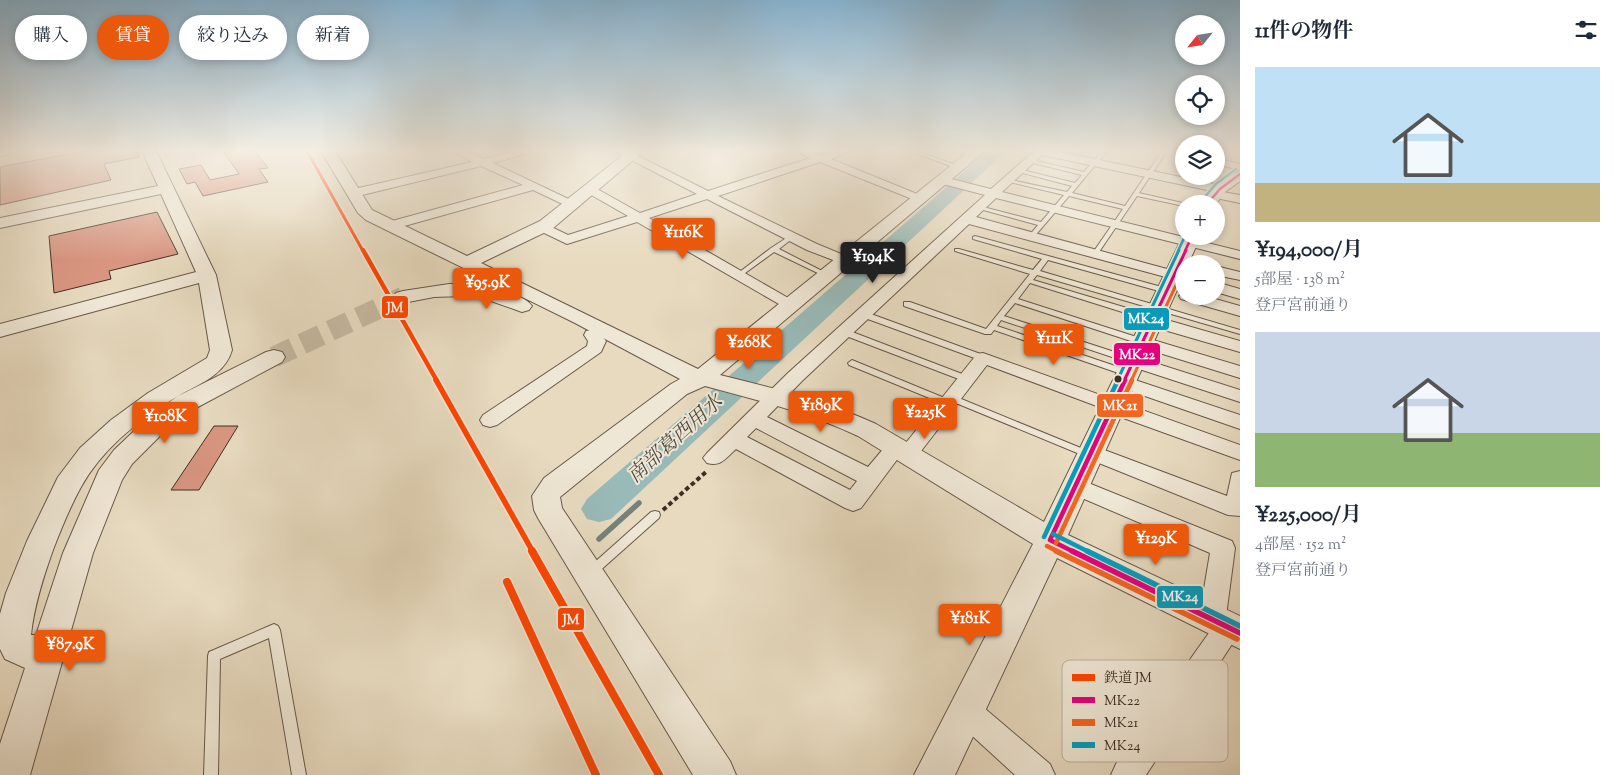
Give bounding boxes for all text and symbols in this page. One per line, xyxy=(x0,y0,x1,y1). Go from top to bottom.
chip: 購入 xyxy=(15,15,87,60)
chip: 賃貸 xyxy=(97,15,169,60)
chip: 絞り込み xyxy=(179,15,287,60)
chip: 新着 xyxy=(297,15,369,60)
north arrow xyxy=(1175,15,1225,65)
map controls xyxy=(1175,15,1225,305)
icon: filters xyxy=(1572,16,1600,44)
text: 11件の物件 xyxy=(1255,17,1353,47)
button: locate xyxy=(1175,75,1225,125)
icon: home xyxy=(1383,100,1473,190)
button: layers xyxy=(1175,135,1225,185)
button: + xyxy=(1175,195,1225,245)
pin: ¥116K xyxy=(648,218,718,260)
text: ¥116K xyxy=(663,222,703,245)
text: ¥194,000/月 xyxy=(1255,236,1363,266)
pin: ¥194K xyxy=(838,242,908,284)
text: ¥194K xyxy=(851,246,895,269)
button: − xyxy=(1175,255,1225,305)
pin: ¥95.9K xyxy=(446,268,528,310)
text: 5部屋 · 138 m² xyxy=(1255,269,1345,292)
text: ¥95.9K xyxy=(464,272,510,295)
line badge: JM xyxy=(381,295,409,319)
text: 登戸宮前通り xyxy=(1255,295,1351,318)
text: JM xyxy=(386,299,404,319)
line badge: MK24 xyxy=(1123,307,1170,331)
text: MK24 xyxy=(1128,310,1164,330)
pin: ¥111K xyxy=(1019,324,1089,366)
pin: ¥268K xyxy=(714,328,784,370)
text: ¥111K xyxy=(1035,328,1073,351)
text: ¥268K xyxy=(726,332,772,355)
line badge: MK22 xyxy=(1113,342,1161,366)
text: MK22 xyxy=(1119,346,1155,366)
icon: home xyxy=(1383,365,1473,455)
unlabelled marker xyxy=(1113,374,1123,384)
water label: 南部葛西用水 xyxy=(622,388,732,491)
pin: ¥189K xyxy=(786,390,856,433)
line badge: MK21 xyxy=(1096,393,1144,418)
text: ¥189K xyxy=(799,395,843,418)
text: MK21 xyxy=(1103,397,1137,417)
pin: ¥225K xyxy=(890,398,960,440)
pin: ¥108K xyxy=(130,402,200,444)
text: ¥225K xyxy=(904,402,946,425)
text: ¥108K xyxy=(143,406,187,429)
text: ¥225,000/月 xyxy=(1255,501,1362,531)
pin: ¥129K xyxy=(1121,524,1191,566)
text: ¥129K xyxy=(1135,528,1177,551)
text: 4部屋 · 152 m² xyxy=(1255,534,1346,557)
text: 登戸宮前通り xyxy=(1255,560,1351,583)
line badge: MK24 xyxy=(1156,585,1204,609)
text: MK24 xyxy=(1162,588,1198,608)
pin: ¥181K xyxy=(935,604,1005,646)
line badge: JM xyxy=(557,607,585,631)
text: ¥181K xyxy=(950,608,990,631)
text: JM xyxy=(562,611,580,631)
pin: ¥87.9K xyxy=(29,630,111,672)
text: ¥87.9K xyxy=(45,634,95,657)
legend xyxy=(1062,660,1228,762)
text: 鉄道 JM xyxy=(1104,669,1152,689)
text: MK22 xyxy=(1104,692,1141,712)
text: MK21 xyxy=(1104,714,1139,734)
text: MK24 xyxy=(1104,737,1141,757)

